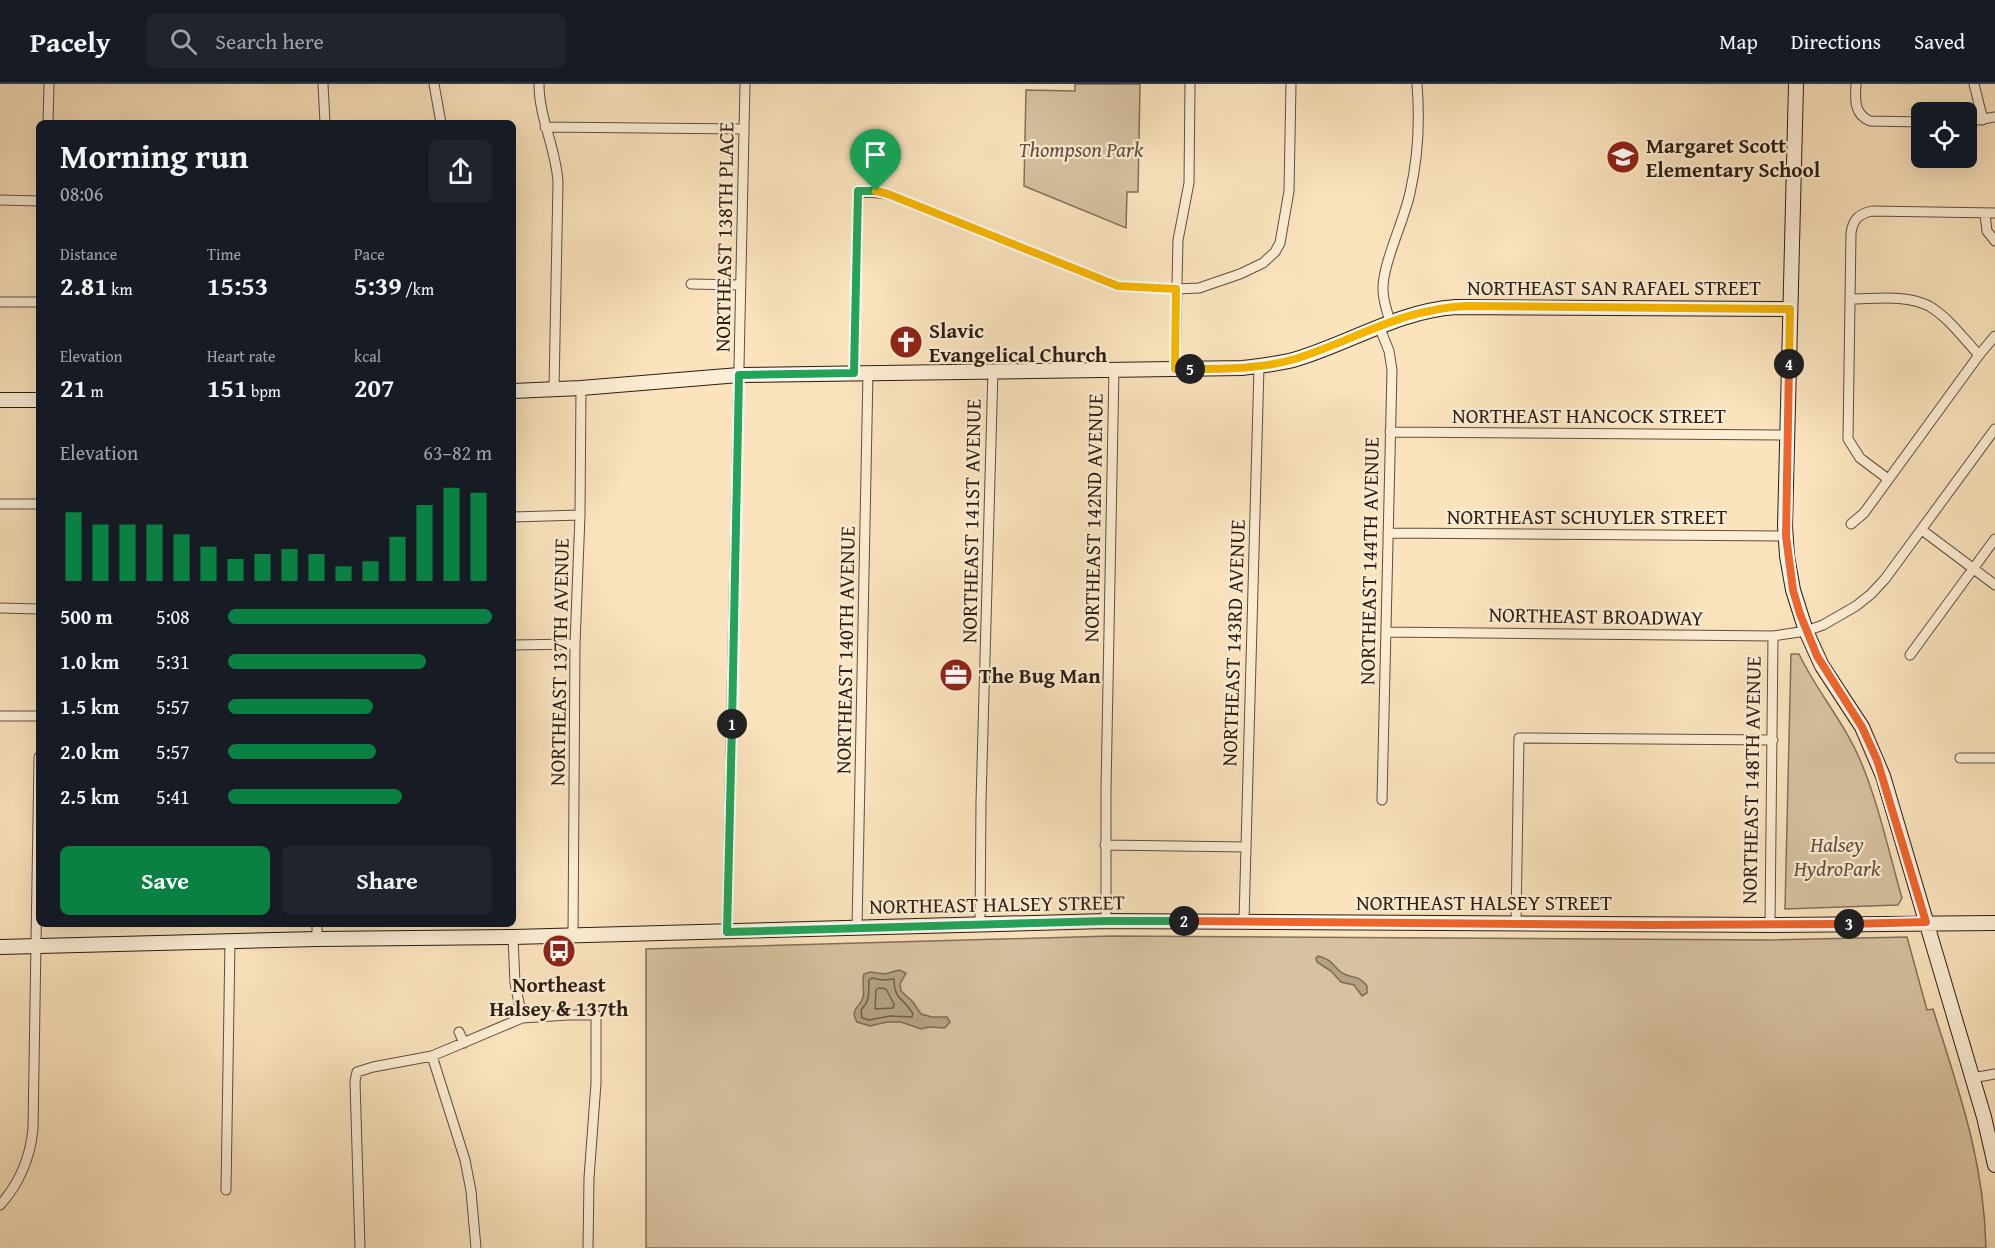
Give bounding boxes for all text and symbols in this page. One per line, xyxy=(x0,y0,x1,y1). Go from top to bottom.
search box xyxy=(146,14,566,68)
text: Pacely xyxy=(30,21,110,62)
icon: search xyxy=(167,25,200,58)
text: Search here xyxy=(215,25,324,57)
text: Map xyxy=(1719,26,1758,57)
text: Directions xyxy=(1791,26,1881,57)
text: Saved xyxy=(1914,26,1965,57)
map controls xyxy=(1911,102,1977,168)
button: locate xyxy=(1911,102,1977,168)
street label: NORTHEAST 138TH PLACE xyxy=(706,121,742,353)
pin xyxy=(850,129,901,191)
place label: Margaret Scott Elementary School xyxy=(1646,130,1821,185)
text: Morning run xyxy=(60,132,249,180)
park label: Thompson Park xyxy=(1019,134,1144,165)
icon: arrive xyxy=(859,138,892,171)
school or university icon: Margaret Scott Elementary School xyxy=(1605,139,1641,175)
button: share xyxy=(429,140,492,203)
text: 08:06 xyxy=(60,179,103,208)
text: Distance xyxy=(60,242,117,266)
text: Time xyxy=(207,242,241,266)
text: Pace xyxy=(354,242,385,266)
text: 2.81 xyxy=(60,266,108,305)
text: 15:53 xyxy=(207,266,268,305)
text: 5:39 xyxy=(354,266,402,305)
street label: NORTHEAST SAN RAFAEL STREET xyxy=(1467,272,1761,303)
text: km xyxy=(108,277,132,301)
text: /km xyxy=(402,277,434,301)
place label: Slavic Evangelical Church xyxy=(929,315,1108,370)
church icon: Slavic Evangelical Church xyxy=(888,324,924,360)
text: Elevation xyxy=(60,344,123,368)
text: Heart rate xyxy=(207,344,276,368)
text: kcal xyxy=(354,344,381,368)
pin: 4 xyxy=(1774,349,1804,379)
text: 4 xyxy=(1785,352,1793,376)
pin: 5 xyxy=(1175,354,1205,384)
text: 5 xyxy=(1186,357,1194,381)
text: 21 xyxy=(60,368,87,407)
text: 151 xyxy=(207,368,247,407)
text: 207 xyxy=(354,368,394,407)
text: m xyxy=(87,379,104,403)
text: bpm xyxy=(247,379,281,403)
street label: NORTHEAST 142ND AVENUE xyxy=(1075,393,1111,643)
street label: NORTHEAST 141ST AVENUE xyxy=(953,398,989,644)
street label: NORTHEAST HANCOCK STREET xyxy=(1452,400,1726,431)
street label: NORTHEAST 144TH AVENUE xyxy=(1351,436,1387,685)
text: Elevation xyxy=(60,438,138,467)
text: 63–82 m xyxy=(423,438,492,467)
street label: NORTHEAST SCHUYLER STREET xyxy=(1447,501,1728,532)
street label: NORTHEAST 143RD AVENUE xyxy=(1213,518,1253,767)
street label: NORTHEAST 140TH AVENUE xyxy=(827,525,863,774)
street label: NORTHEAST 137TH AVENUE xyxy=(541,537,577,786)
street label: NORTHEAST BROADWAY xyxy=(1488,599,1704,633)
text: 500 m xyxy=(60,602,113,631)
text: 5:08 xyxy=(156,602,190,631)
text: 1.0 km xyxy=(60,647,119,676)
text: 5:31 xyxy=(156,647,190,676)
street label: NORTHEAST 148TH AVENUE xyxy=(1733,655,1769,904)
office icon: The Bug Man xyxy=(938,657,974,693)
place label: The Bug Man xyxy=(979,660,1101,691)
text: 1.5 km xyxy=(60,692,119,721)
text: 5:57 xyxy=(156,692,190,721)
pin: 1 xyxy=(717,709,747,739)
text: 1 xyxy=(728,712,736,736)
text: 2.0 km xyxy=(60,737,119,766)
text: 5:57 xyxy=(156,737,190,766)
text: 2.5 km xyxy=(60,782,119,811)
text: 5:41 xyxy=(156,782,190,811)
park label: Halsey HydroPark xyxy=(1793,829,1881,884)
button: Save xyxy=(60,846,270,915)
button: Share xyxy=(282,846,492,915)
street label: NORTHEAST HALSEY STREET xyxy=(869,886,1125,922)
street label: NORTHEAST HALSEY STREET xyxy=(1356,887,1612,918)
pin: 2 xyxy=(1169,906,1199,936)
text: 2 xyxy=(1180,909,1188,933)
pin: 3 xyxy=(1834,909,1864,939)
text: 3 xyxy=(1845,912,1853,936)
bus stop icon: Northeast Halsey & 137th xyxy=(541,933,577,969)
place label: Northeast Halsey & 137th xyxy=(490,969,629,1024)

